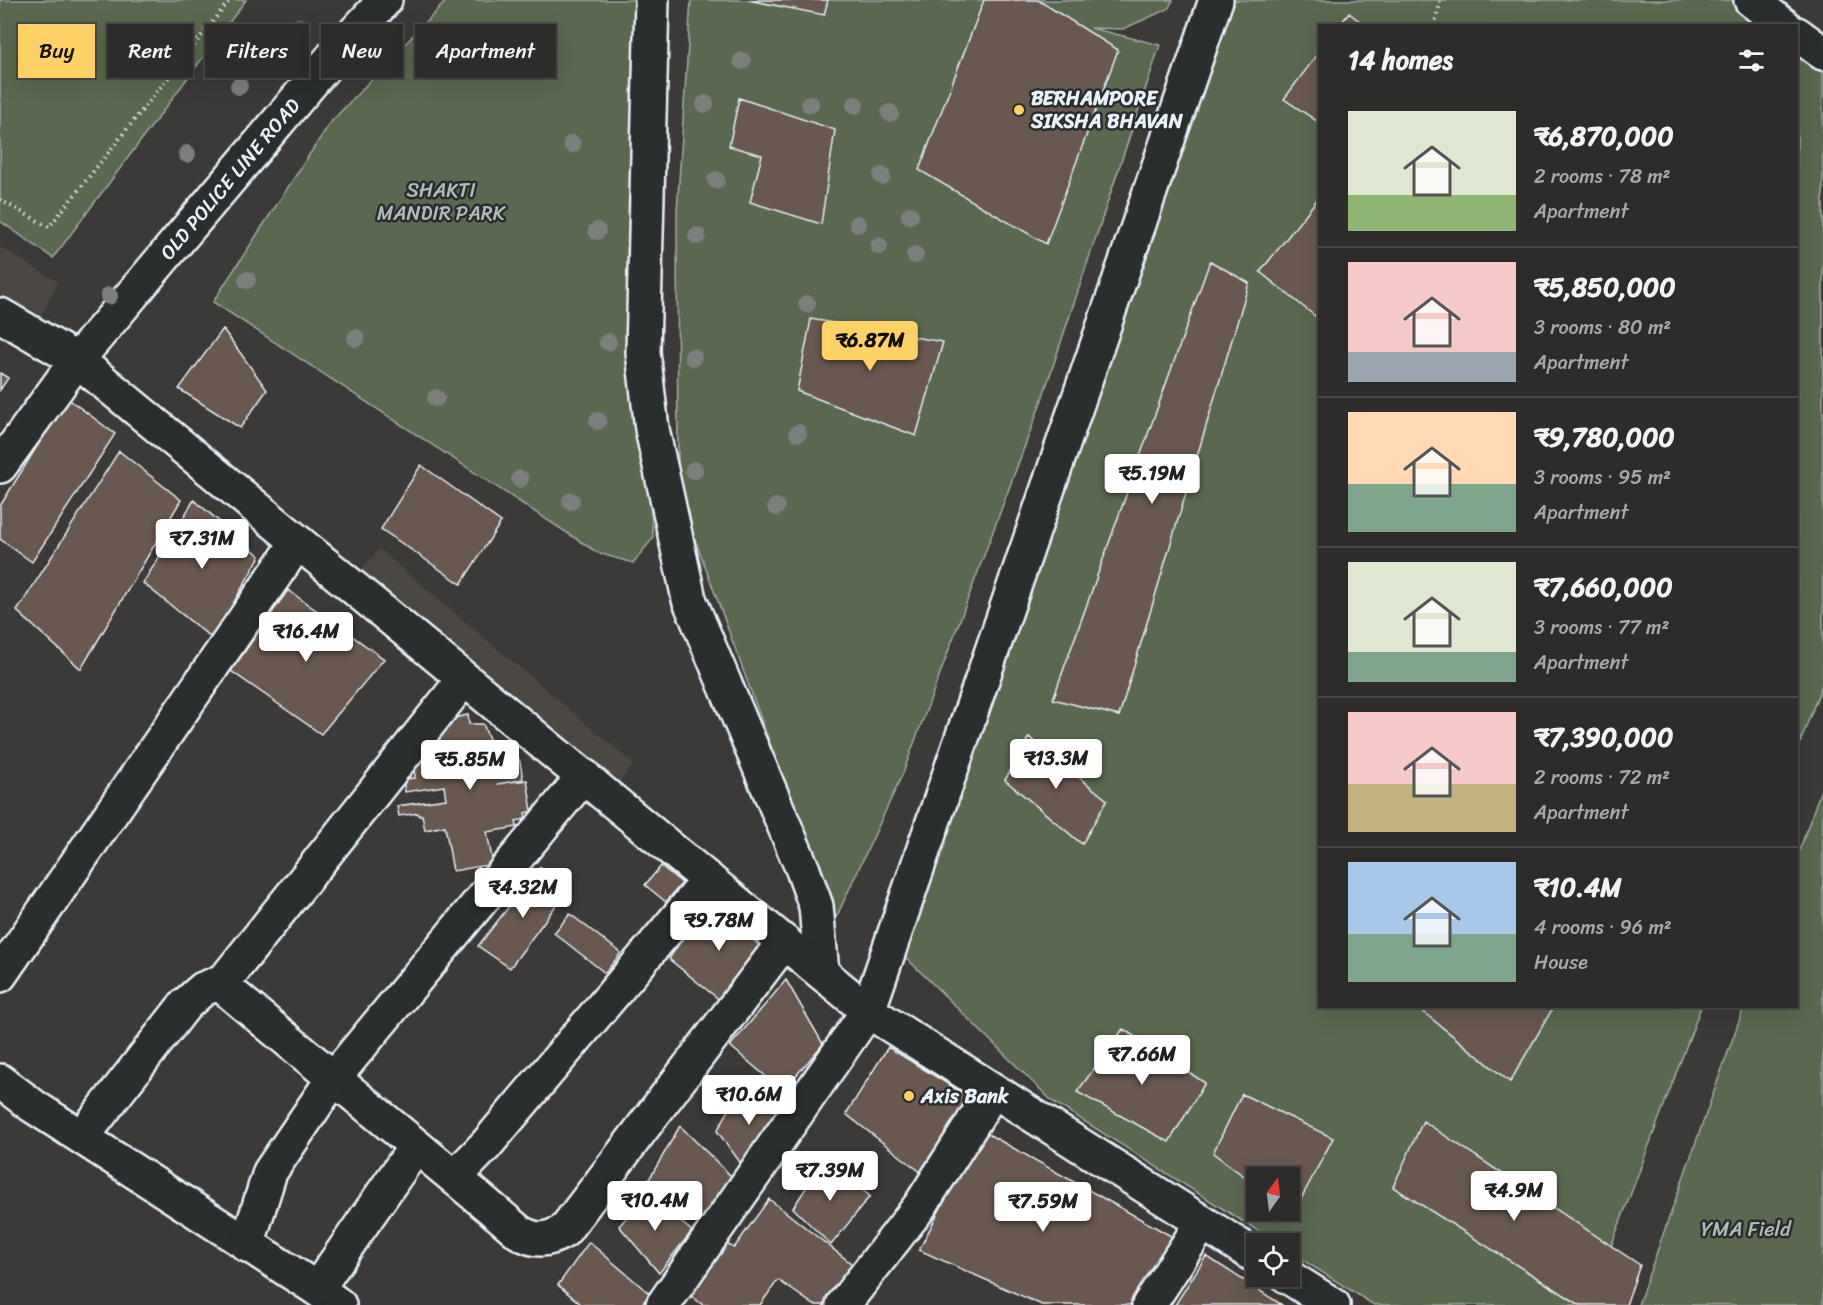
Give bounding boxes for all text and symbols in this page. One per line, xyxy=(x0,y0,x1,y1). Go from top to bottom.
chip: Buy xyxy=(18,24,95,78)
chip: Rent xyxy=(107,24,193,78)
chip: Filters xyxy=(205,24,309,78)
chip: New xyxy=(321,24,403,78)
chip: Apartment xyxy=(415,24,556,78)
text: 14 homes xyxy=(1348,37,1453,83)
icon: filters xyxy=(1735,44,1768,77)
place label: BERHAMPORE SIKSHA BHAVAN xyxy=(1030,81,1184,139)
street label: OLD POLICE LINE ROAD xyxy=(151,90,309,268)
marker: BERHAMPORE SIKSHA BHAVAN xyxy=(1012,103,1026,117)
text: ₹6,870,000 xyxy=(1534,113,1674,159)
icon: home xyxy=(1396,135,1468,207)
text: 2 rooms · 78 m² xyxy=(1534,159,1670,194)
park label: SHAKTI MANDIR PARK xyxy=(377,173,507,231)
text: Apartment xyxy=(1534,194,1628,229)
text: ₹5,850,000 xyxy=(1534,264,1676,310)
icon: home xyxy=(1396,286,1468,358)
text: 3 rooms · 80 m² xyxy=(1534,310,1671,345)
pin: ₹6.87M xyxy=(821,321,919,372)
text: ₹6.87M xyxy=(836,323,904,358)
text: Apartment xyxy=(1534,345,1628,380)
text: ₹9,780,000 xyxy=(1534,414,1675,460)
icon: home xyxy=(1396,436,1468,508)
pin: ₹5.19M xyxy=(1103,454,1201,505)
text: ₹5.19M xyxy=(1119,456,1185,491)
text: 3 rooms · 95 m² xyxy=(1534,460,1671,495)
text: Apartment xyxy=(1534,495,1628,530)
pin: ₹7.31M xyxy=(153,519,251,570)
text: ₹7.31M xyxy=(170,521,234,556)
text: ₹7,660,000 xyxy=(1534,564,1673,610)
icon: home xyxy=(1396,586,1468,658)
text: 3 rooms · 77 m² xyxy=(1534,610,1669,645)
pin: ₹16.4M xyxy=(257,612,355,663)
text: ₹16.4M xyxy=(273,614,339,649)
text: Apartment xyxy=(1534,645,1628,680)
text: ₹7,390,000 xyxy=(1534,714,1673,760)
icon: home xyxy=(1396,736,1468,808)
pin: ₹13.3M xyxy=(1007,739,1105,790)
pin: ₹5.85M xyxy=(421,740,519,791)
text: ₹13.3M xyxy=(1024,741,1088,776)
text: ₹5.85M xyxy=(435,742,505,777)
text: 2 rooms · 72 m² xyxy=(1534,760,1670,795)
text: Apartment xyxy=(1534,795,1628,830)
text: ₹10.4M xyxy=(1534,864,1621,910)
pin: ₹4.32M xyxy=(474,868,572,919)
text: ₹4.32M xyxy=(489,870,557,905)
icon: home xyxy=(1396,886,1468,958)
pin: ₹9.78M xyxy=(670,901,768,952)
text: ₹9.78M xyxy=(684,903,754,938)
text: 4 rooms · 96 m² xyxy=(1534,910,1672,945)
text: House xyxy=(1534,945,1588,980)
pin: ₹7.66M xyxy=(1093,1035,1191,1086)
text: ₹7.66M xyxy=(1108,1037,1176,1072)
pin: ₹10.6M xyxy=(700,1075,798,1126)
text: ₹10.6M xyxy=(716,1077,782,1112)
place label: Axis Bank xyxy=(920,1079,1010,1114)
marker: Axis Bank xyxy=(902,1089,916,1103)
pin: ₹7.39M xyxy=(781,1151,879,1202)
text: ₹7.39M xyxy=(796,1153,864,1188)
north arrow xyxy=(1246,1167,1300,1221)
map controls xyxy=(1246,1167,1300,1287)
pin: ₹4.9M xyxy=(1472,1171,1556,1222)
text: ₹4.9M xyxy=(1485,1173,1543,1208)
pin: ₹10.4M xyxy=(606,1181,704,1232)
pin: ₹7.59M xyxy=(994,1182,1092,1233)
text: ₹10.4M xyxy=(621,1183,689,1218)
text: ₹7.59M xyxy=(1008,1184,1078,1219)
park label: YMA Field xyxy=(1701,1212,1792,1247)
button: locate xyxy=(1246,1233,1300,1287)

